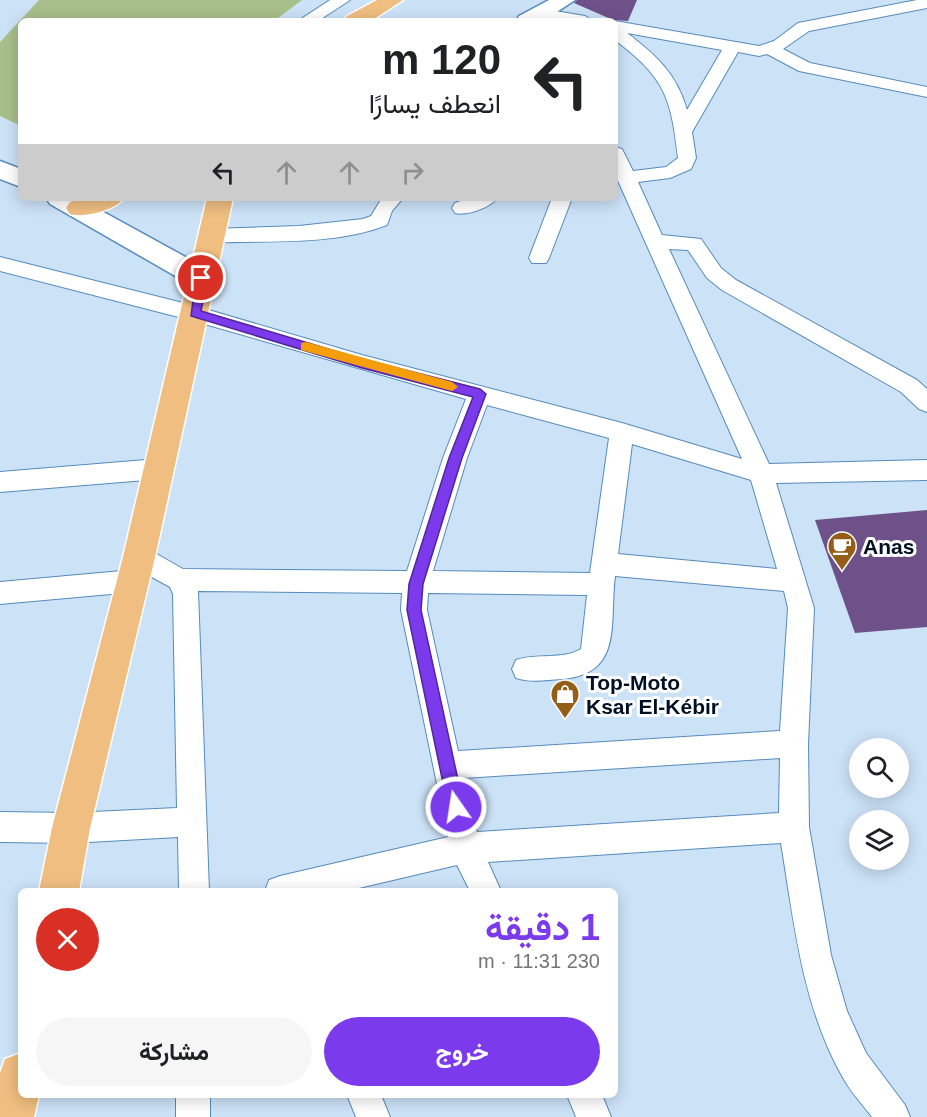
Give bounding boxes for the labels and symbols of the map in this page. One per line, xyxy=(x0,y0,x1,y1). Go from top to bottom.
pin xyxy=(175,252,226,303)
cafe icon: Anas xyxy=(826,530,858,572)
place label: Anas xyxy=(863,535,914,558)
place label: Top-Moto Ksar El-Kébir xyxy=(586,671,719,718)
shop icon: Top-Moto Ksar El-Kébir xyxy=(549,678,581,720)
position arrow xyxy=(424,775,488,839)

